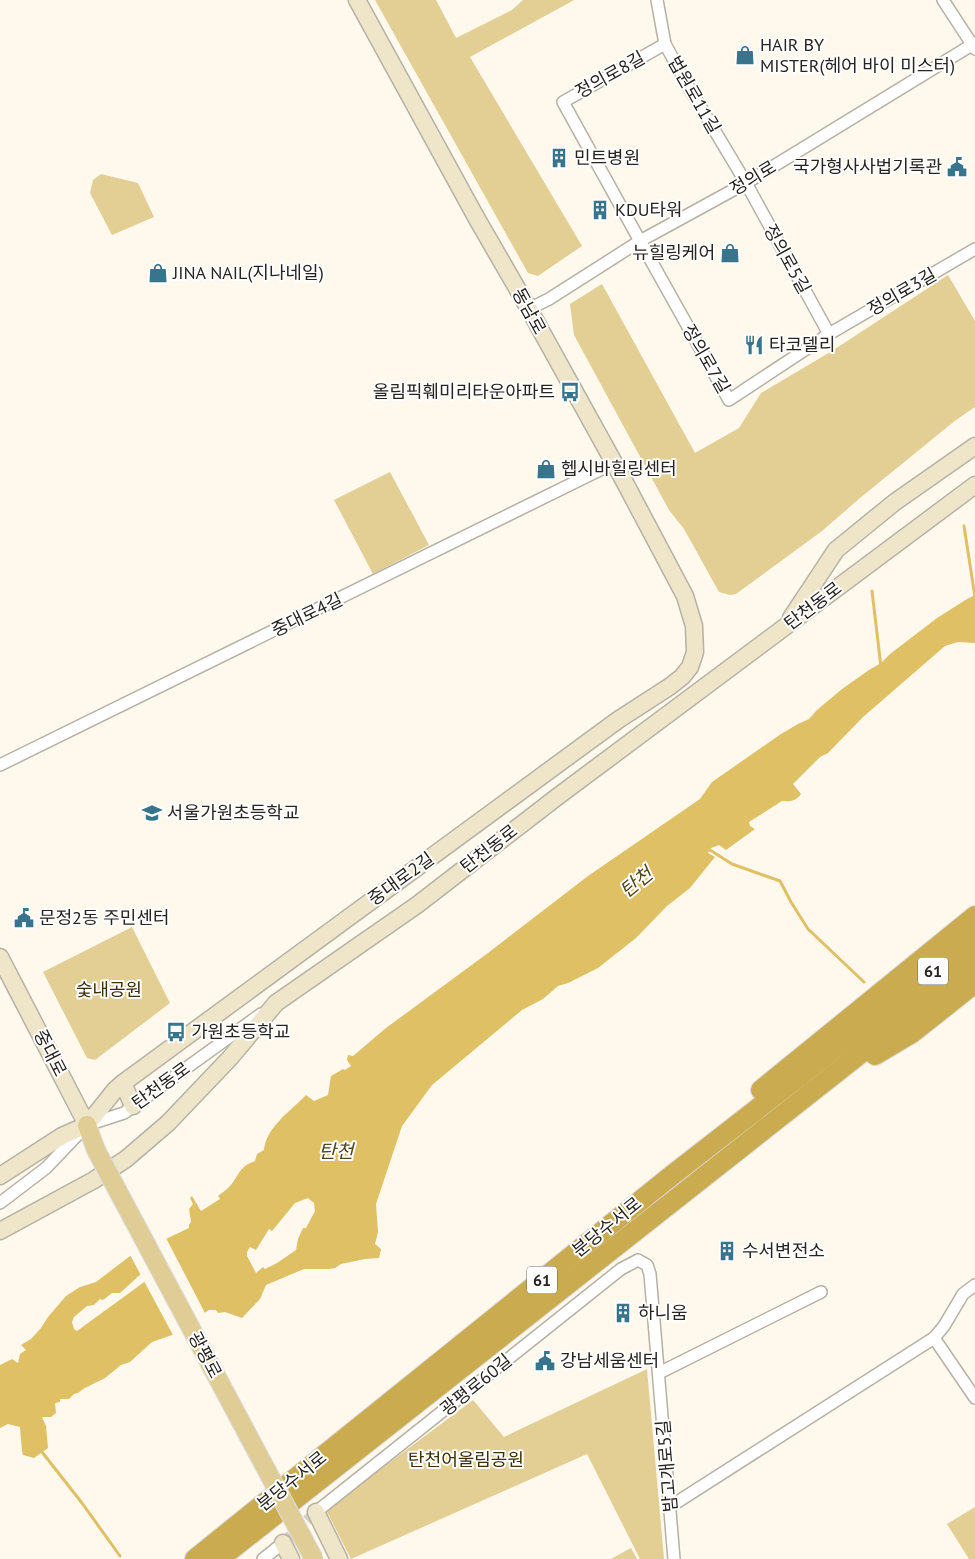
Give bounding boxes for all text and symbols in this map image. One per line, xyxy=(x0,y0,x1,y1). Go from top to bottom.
place label: HAIR BY MISTER(헤어 바이 미스터) xyxy=(760,33,955,77)
shop icon: HAIR BY MISTER(헤어 바이 미스터) xyxy=(734,44,756,66)
street label: 정의로8길 xyxy=(571,46,649,103)
street label: 법원로11길 xyxy=(663,52,726,138)
place label: 민트병원 xyxy=(574,146,640,169)
building icon: 민트병원 xyxy=(548,147,570,169)
street label: 정의로 xyxy=(726,155,780,200)
place label: 국가형사사법기록관 xyxy=(793,155,942,178)
public building icon: 국가형사사법기록관 xyxy=(946,156,968,178)
place label: KDU타워 xyxy=(615,198,683,221)
building icon: KDU타워 xyxy=(589,199,611,221)
street label: 정의로5길 xyxy=(759,220,816,298)
place label: 뉴힐링케어 xyxy=(632,241,715,264)
shop icon: 뉴힐링케어 xyxy=(719,242,741,264)
place label: JINA NAIL(지나네일) xyxy=(172,261,324,284)
shop icon: JINA NAIL(지나네일) xyxy=(147,262,169,284)
street label: 정의로3길 xyxy=(863,263,940,321)
street label: 동남로 xyxy=(507,283,552,338)
street label: 정의로7길 xyxy=(677,320,735,397)
place label: 타코델리 xyxy=(769,333,835,356)
restaurant icon: 타코델리 xyxy=(743,334,765,356)
place label: 올림픽훼미리타운아파트 xyxy=(373,380,555,403)
bus stop icon: 올림픽훼미리타운아파트 xyxy=(559,381,581,403)
place label: 헵시바힐링센터 xyxy=(561,457,677,480)
shop icon: 헵시바힐링센터 xyxy=(535,458,557,480)
street label: 탄천동로 xyxy=(779,576,846,635)
street label: 중대로4길 xyxy=(268,588,346,642)
place label: 서울가원초등학교 xyxy=(167,801,299,824)
school or university icon: 서울가원초등학교 xyxy=(141,802,163,824)
street label: 탄천동로 xyxy=(456,819,522,878)
street label: 중대로2길 xyxy=(363,847,438,910)
water label: 탄천 xyxy=(615,861,658,902)
place label: 문정2동 주민센터 xyxy=(39,906,170,929)
public building icon: 문정2동 주민센터 xyxy=(13,907,35,929)
road number: 61 xyxy=(918,958,948,984)
park label: 숯내공원 xyxy=(76,978,142,1001)
place label: 가원초등학교 xyxy=(191,1020,290,1043)
bus stop icon: 가원초등학교 xyxy=(165,1021,187,1043)
street label: 중대로 xyxy=(29,1025,72,1080)
street label: 탄천동로 xyxy=(127,1057,194,1114)
water label: 탄천 xyxy=(319,1139,355,1163)
street label: 분당수서로 xyxy=(567,1192,646,1262)
place label: 수서변전소 xyxy=(742,1239,825,1262)
building icon: 수서변전소 xyxy=(716,1240,738,1262)
road number: 61 xyxy=(527,1266,557,1294)
place label: 하니움 xyxy=(638,1301,688,1324)
building icon: 하니움 xyxy=(612,1302,634,1324)
street label: 광평로 xyxy=(184,1327,227,1382)
street label: 광평로60길 xyxy=(435,1349,516,1421)
place label: 강남세움센터 xyxy=(560,1349,659,1372)
public building icon: 강남세움센터 xyxy=(534,1350,556,1372)
street label: 밤고개로5길 xyxy=(651,1419,682,1513)
street label: 분당수서로 xyxy=(252,1446,331,1516)
park label: 탄천어울림공원 xyxy=(408,1448,524,1471)

